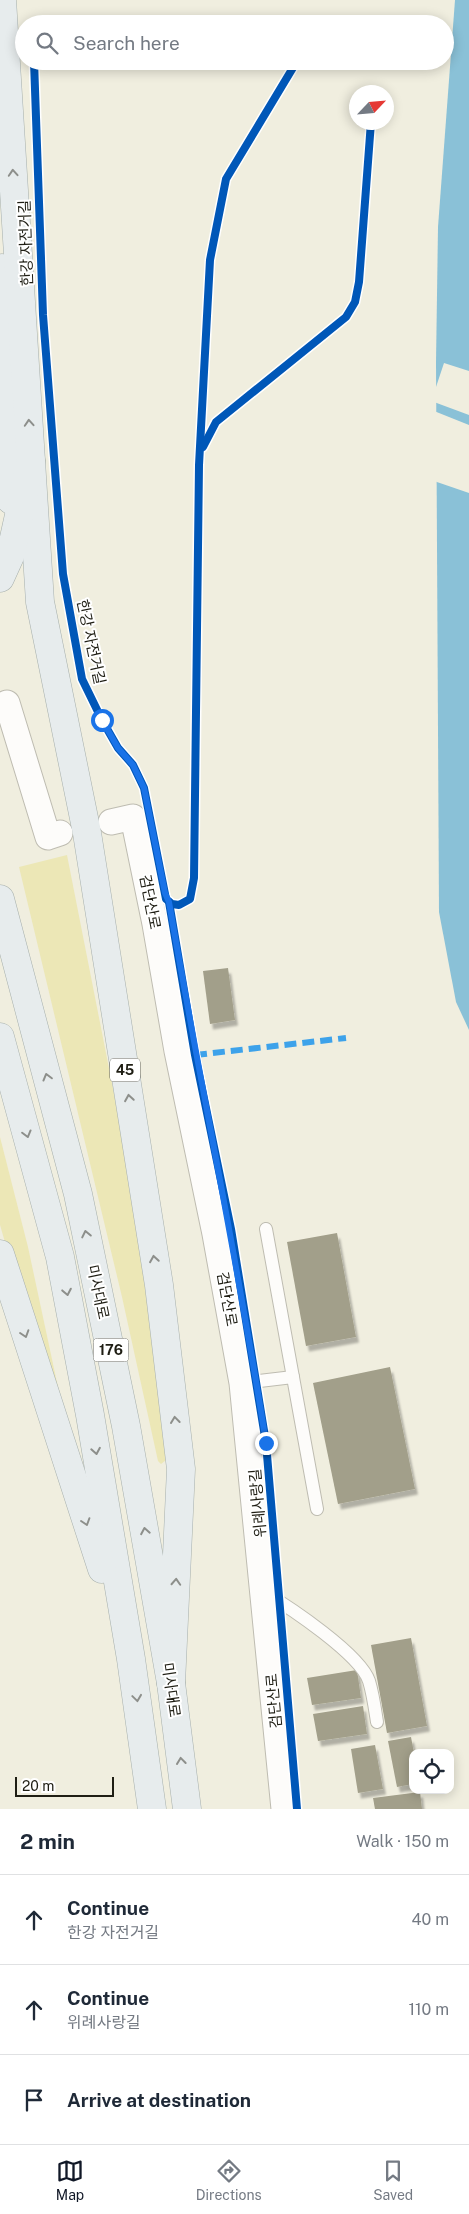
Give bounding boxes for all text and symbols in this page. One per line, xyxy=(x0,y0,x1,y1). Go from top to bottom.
search box xyxy=(15,15,454,70)
icon: search xyxy=(33,29,61,57)
text: Search here xyxy=(73,32,180,54)
north arrow xyxy=(349,85,394,130)
one-way arrow xyxy=(8,169,19,177)
street label: 한강 자전거길 xyxy=(15,200,36,287)
one-way arrow xyxy=(24,418,35,426)
street label: 한강 자전거길 xyxy=(74,598,109,686)
route start xyxy=(91,709,114,732)
street label: 검단산로 xyxy=(137,873,164,931)
road number: 45 xyxy=(110,1058,140,1082)
one-way arrow xyxy=(42,1072,53,1081)
one-way arrow xyxy=(124,1094,135,1102)
one-way arrow xyxy=(21,1130,31,1138)
one-way arrow xyxy=(82,1230,92,1239)
one-way arrow xyxy=(150,1255,160,1263)
street label: 미사대로 xyxy=(84,1263,113,1321)
street label: 검단산로 xyxy=(214,1270,241,1328)
one-way arrow xyxy=(61,1287,71,1296)
one-way arrow xyxy=(19,1329,29,1338)
road number: 176 xyxy=(94,1338,128,1362)
one-way arrow xyxy=(170,1416,181,1424)
route end xyxy=(255,1432,278,1455)
one-way arrow xyxy=(90,1448,101,1456)
street label: 위례사랑길 xyxy=(246,1468,269,1538)
one-way arrow xyxy=(81,1517,91,1525)
one-way arrow xyxy=(140,1527,150,1535)
one-way arrow xyxy=(170,1578,181,1586)
street label: 미사대로 xyxy=(159,1661,184,1718)
street label: 검단산로 xyxy=(263,1673,284,1729)
one-way arrow xyxy=(131,1694,141,1702)
map controls xyxy=(409,1749,454,1794)
button: locate xyxy=(409,1749,454,1794)
one-way arrow xyxy=(176,1756,187,1764)
scale bar xyxy=(15,1774,114,1797)
text: 20 m xyxy=(22,1778,54,1794)
text: 2 min xyxy=(20,1829,75,1854)
text: Walk · 150 m xyxy=(356,1832,449,1851)
text: Continue xyxy=(67,1897,149,1919)
icon: ahead xyxy=(20,1906,48,1934)
text: 40 m xyxy=(411,1910,449,1929)
text: 한강 자전거길 xyxy=(67,1923,159,1942)
text: Continue xyxy=(67,1987,149,2009)
icon: ahead xyxy=(20,1996,48,2024)
text: 110 m xyxy=(408,2000,449,2019)
text: 위례사랑길 xyxy=(67,2013,141,2032)
icon: arrive xyxy=(20,2086,48,2114)
text: Arrive at destination xyxy=(67,2089,251,2111)
tab: Map xyxy=(56,2157,84,2203)
tab: Directions xyxy=(196,2157,262,2203)
tab: Saved xyxy=(373,2157,413,2203)

